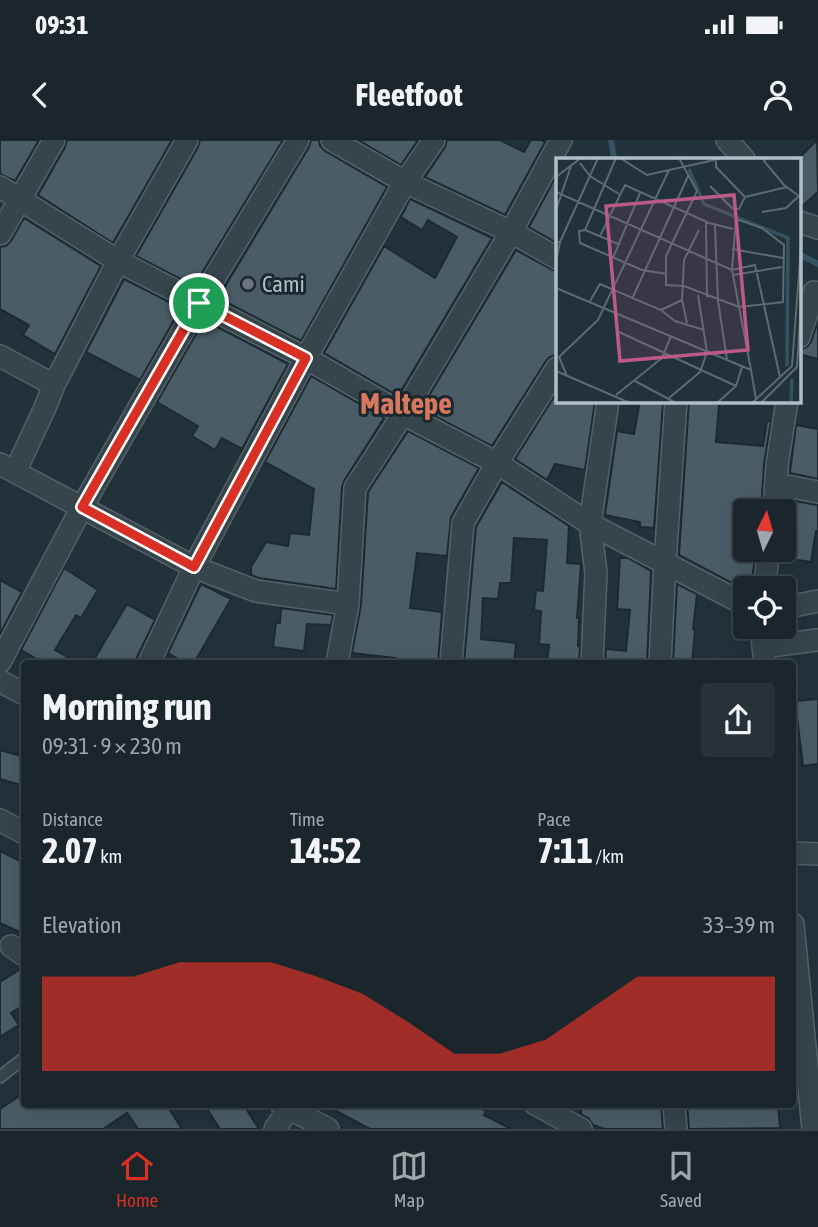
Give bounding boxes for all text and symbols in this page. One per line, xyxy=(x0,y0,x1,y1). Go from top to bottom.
text: 09:31 xyxy=(35,10,89,40)
icon: back xyxy=(21,76,59,114)
text: Fleetfoot xyxy=(355,76,463,113)
icon: person xyxy=(759,76,797,114)
inset map xyxy=(556,158,800,402)
place label: Cami xyxy=(262,271,305,297)
pin xyxy=(169,273,229,333)
marker: Cami xyxy=(240,276,256,292)
icon: arrive xyxy=(180,284,218,322)
district label: Maltepe xyxy=(360,386,452,420)
north arrow xyxy=(733,499,796,562)
map controls xyxy=(733,499,796,639)
button: locate xyxy=(733,576,796,639)
button: share xyxy=(701,683,775,757)
text: Morning run xyxy=(42,685,212,728)
text: 09:31 · 9 × 230 m xyxy=(42,733,182,759)
text: Distance xyxy=(42,808,103,830)
text: Time xyxy=(290,808,324,830)
text: Pace xyxy=(537,808,571,830)
text: 2.07 xyxy=(42,830,98,870)
text: 14:52 xyxy=(290,830,362,870)
text: 7:11 xyxy=(537,830,593,870)
text: km xyxy=(98,845,122,867)
text: /km xyxy=(593,845,624,867)
text: Elevation xyxy=(42,912,122,938)
text: 33–39 m xyxy=(703,912,775,938)
tab: Home xyxy=(116,1147,158,1211)
tab: Map xyxy=(390,1147,428,1211)
tab: Saved xyxy=(660,1147,702,1211)

